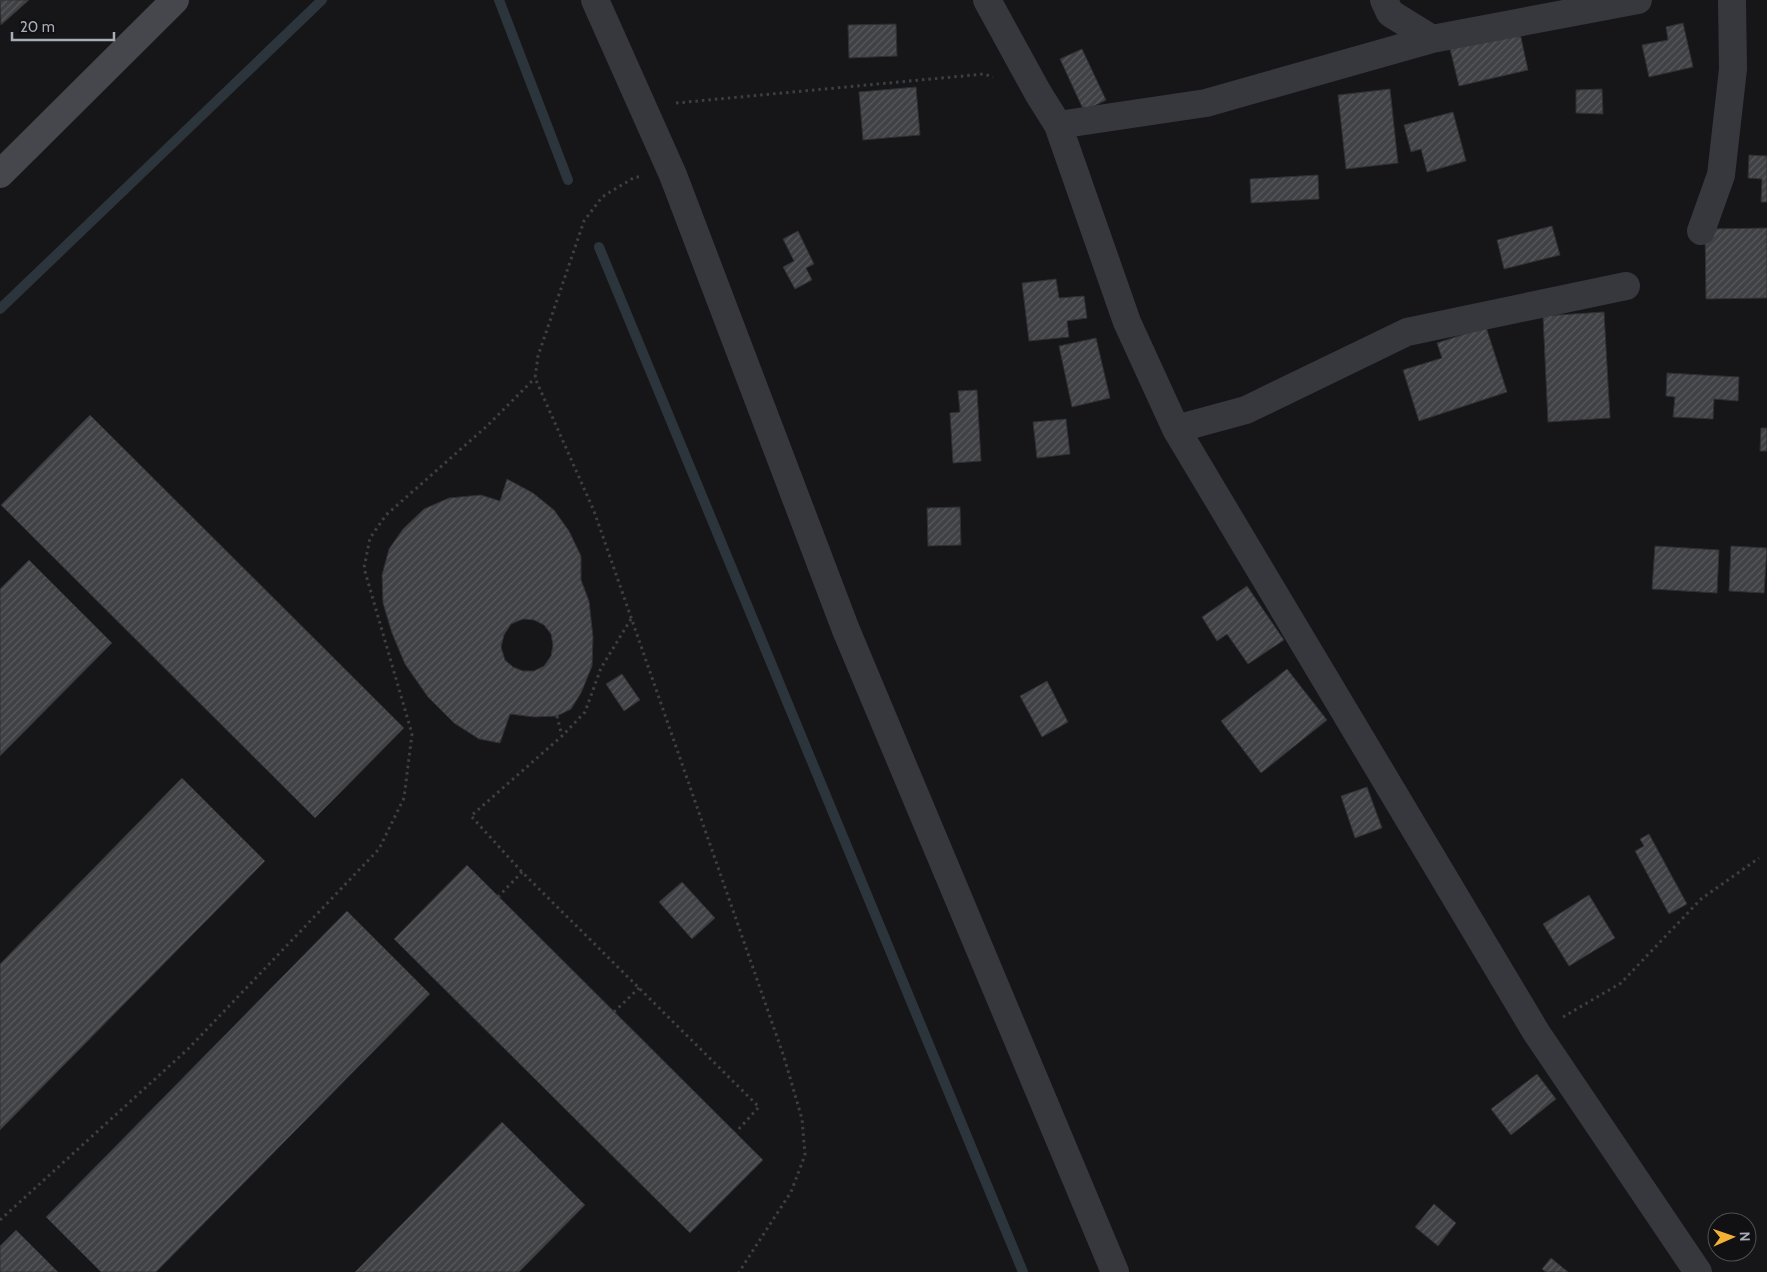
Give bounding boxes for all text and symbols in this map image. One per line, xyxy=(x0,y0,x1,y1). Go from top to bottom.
scale bar xyxy=(12,10,115,42)
text: 20 m xyxy=(20,18,55,36)
north arrow xyxy=(1707,1212,1757,1262)
text: N xyxy=(1736,1231,1754,1242)

